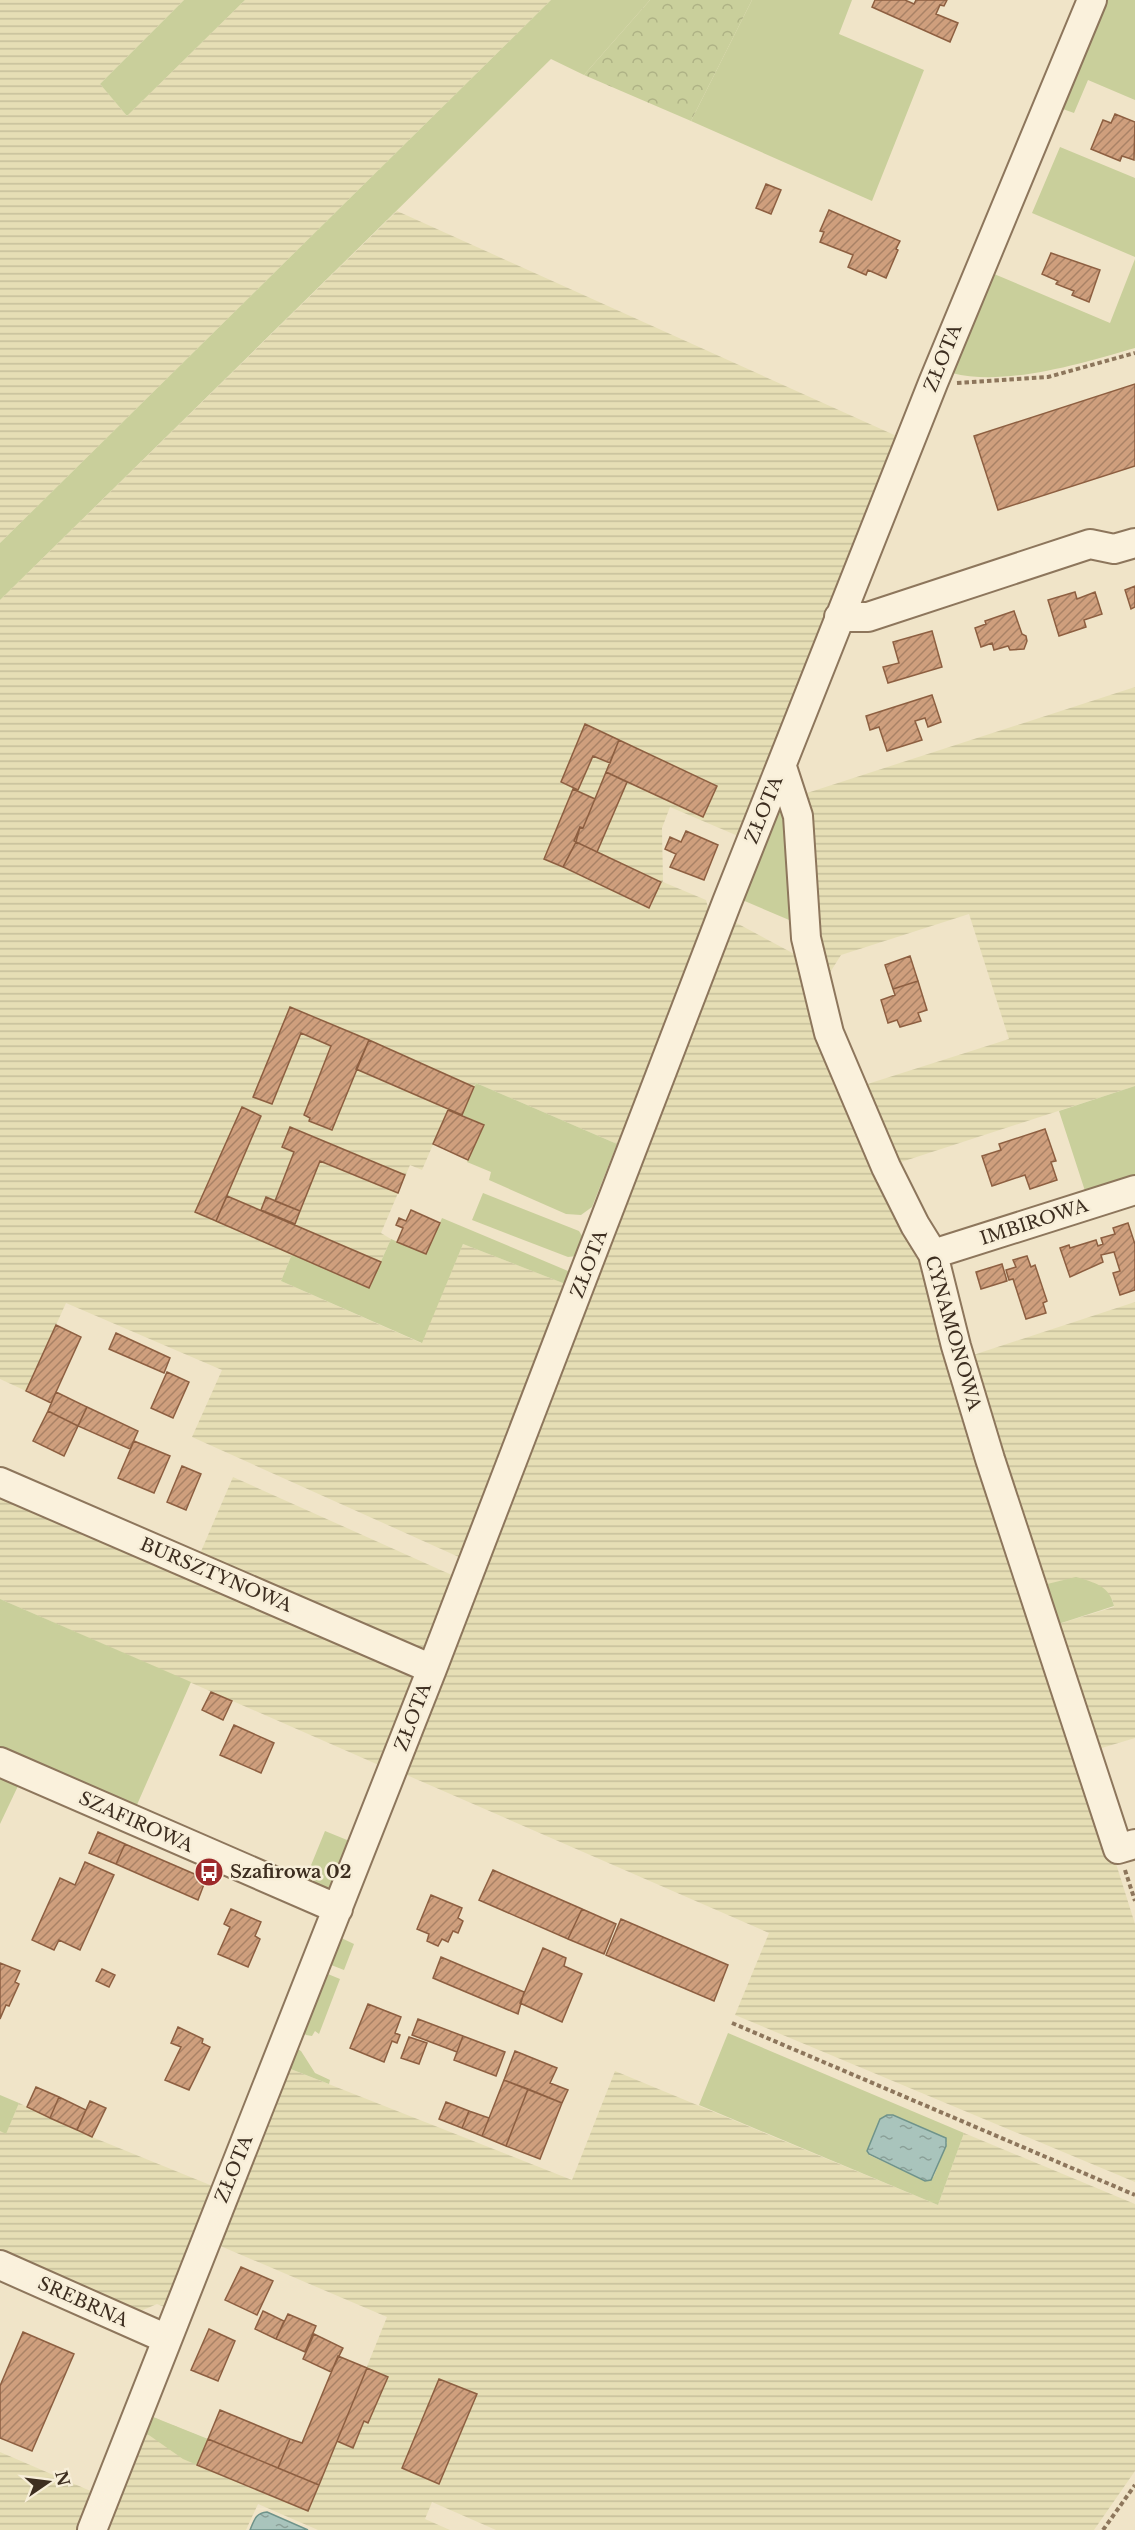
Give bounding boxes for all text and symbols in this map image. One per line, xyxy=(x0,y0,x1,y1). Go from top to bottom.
street label: ZŁOTA xyxy=(920,320,967,395)
street label: ZŁOTA xyxy=(741,772,788,847)
street label: IMBIROWA xyxy=(977,1194,1092,1250)
street label: ZŁOTA xyxy=(566,1226,612,1301)
street label: CYNAMONOWA xyxy=(920,1253,986,1414)
street label: BURSZTYNOWA xyxy=(137,1533,296,1617)
street label: ZŁOTA xyxy=(390,1679,436,1754)
street label: SZAFIROWA xyxy=(75,1787,198,1858)
bus stop icon: Szafirowa 02 xyxy=(193,1856,225,1888)
place label: Szafirowa 02 xyxy=(230,1861,351,1883)
street label: ZŁOTA xyxy=(211,2131,258,2206)
street label: SREBRNA xyxy=(34,2272,133,2332)
north arrow xyxy=(18,2452,78,2512)
text: N xyxy=(51,2469,74,2488)

